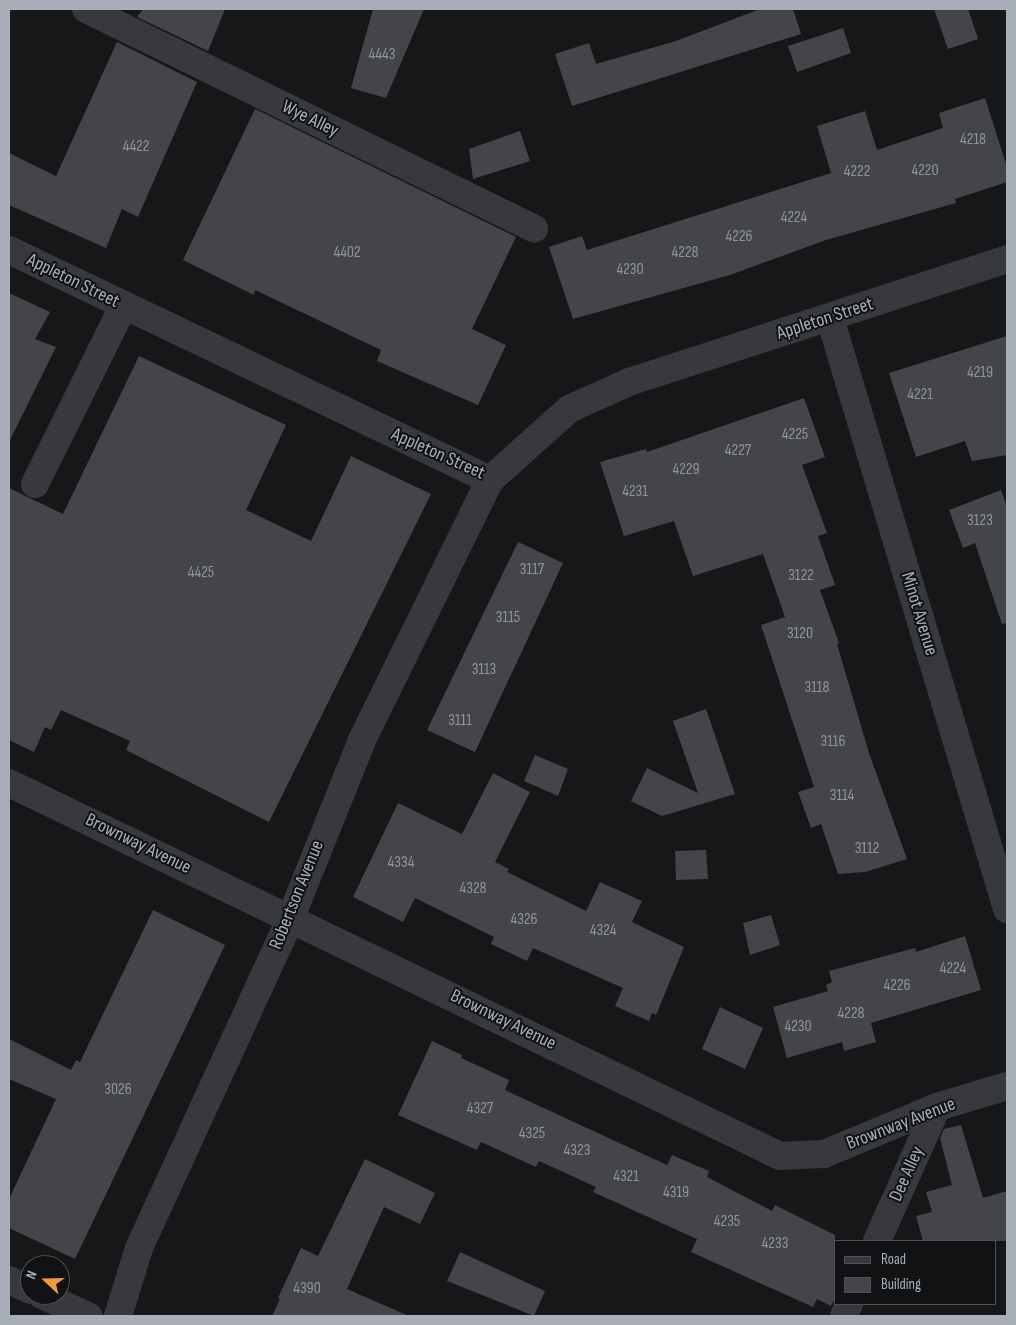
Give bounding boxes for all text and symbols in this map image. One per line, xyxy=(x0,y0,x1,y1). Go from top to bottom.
house number: 4443 xyxy=(369,45,395,65)
street label: Wye Alley xyxy=(278,96,342,142)
house number: 4218 xyxy=(960,130,986,150)
house number: 4422 xyxy=(123,137,149,157)
house number: 4220 xyxy=(911,161,939,181)
house number: 4222 xyxy=(844,162,870,182)
house number: 4224 xyxy=(781,208,807,228)
house number: 4226 xyxy=(726,227,752,247)
house number: 4402 xyxy=(333,243,361,263)
house number: 4228 xyxy=(672,243,698,263)
street label: Appleton Street xyxy=(23,249,123,313)
house number: 4230 xyxy=(616,260,644,280)
street label: Appleton Street xyxy=(774,293,876,345)
house number: 4219 xyxy=(967,363,993,383)
house number: 4221 xyxy=(907,385,933,405)
street label: Appleton Street xyxy=(388,423,488,485)
house number: 4225 xyxy=(782,425,808,445)
house number: 4227 xyxy=(725,441,751,461)
house number: 4229 xyxy=(672,460,700,480)
house number: 4231 xyxy=(622,482,648,502)
house number: 3123 xyxy=(967,511,993,531)
house number: 3117 xyxy=(520,560,544,580)
house number: 4425 xyxy=(188,563,214,583)
house number: 3122 xyxy=(788,566,814,586)
street label: Minot Avenue xyxy=(896,569,942,659)
house number: 3115 xyxy=(496,608,520,628)
house number: 3120 xyxy=(787,624,813,644)
house number: 3113 xyxy=(472,660,496,680)
house number: 3118 xyxy=(805,678,829,698)
house number: 3111 xyxy=(448,711,472,731)
house number: 3116 xyxy=(821,732,845,752)
house number: 3114 xyxy=(830,786,854,806)
street label: Brownway Avenue xyxy=(81,809,195,879)
street label: Robertson Avenue xyxy=(265,837,329,953)
house number: 3112 xyxy=(855,839,879,859)
house number: 4334 xyxy=(388,853,414,873)
house number: 4328 xyxy=(459,879,487,899)
house number: 4326 xyxy=(510,910,538,930)
house number: 4324 xyxy=(590,921,616,941)
house number: 4224 xyxy=(940,959,966,979)
house number: 4226 xyxy=(884,976,910,996)
street label: Brownway Avenue xyxy=(446,985,560,1055)
house number: 4228 xyxy=(838,1004,864,1024)
house number: 4230 xyxy=(784,1017,812,1037)
house number: 3026 xyxy=(104,1080,132,1100)
street label: Brownway Avenue xyxy=(843,1093,959,1155)
house number: 4327 xyxy=(467,1099,493,1119)
house number: 4325 xyxy=(519,1124,545,1144)
house number: 4323 xyxy=(564,1141,590,1161)
street label: Dee Alley xyxy=(885,1143,929,1205)
house number: 4321 xyxy=(613,1167,639,1187)
house number: 4319 xyxy=(663,1183,689,1203)
house number: 4235 xyxy=(714,1212,740,1232)
house number: 4233 xyxy=(762,1234,788,1254)
legend xyxy=(834,1240,996,1305)
text: Road xyxy=(881,1250,906,1269)
north arrow xyxy=(20,1255,70,1305)
text: N xyxy=(22,1268,41,1281)
text: Building xyxy=(881,1275,921,1294)
house number: 4390 xyxy=(293,1279,321,1299)

